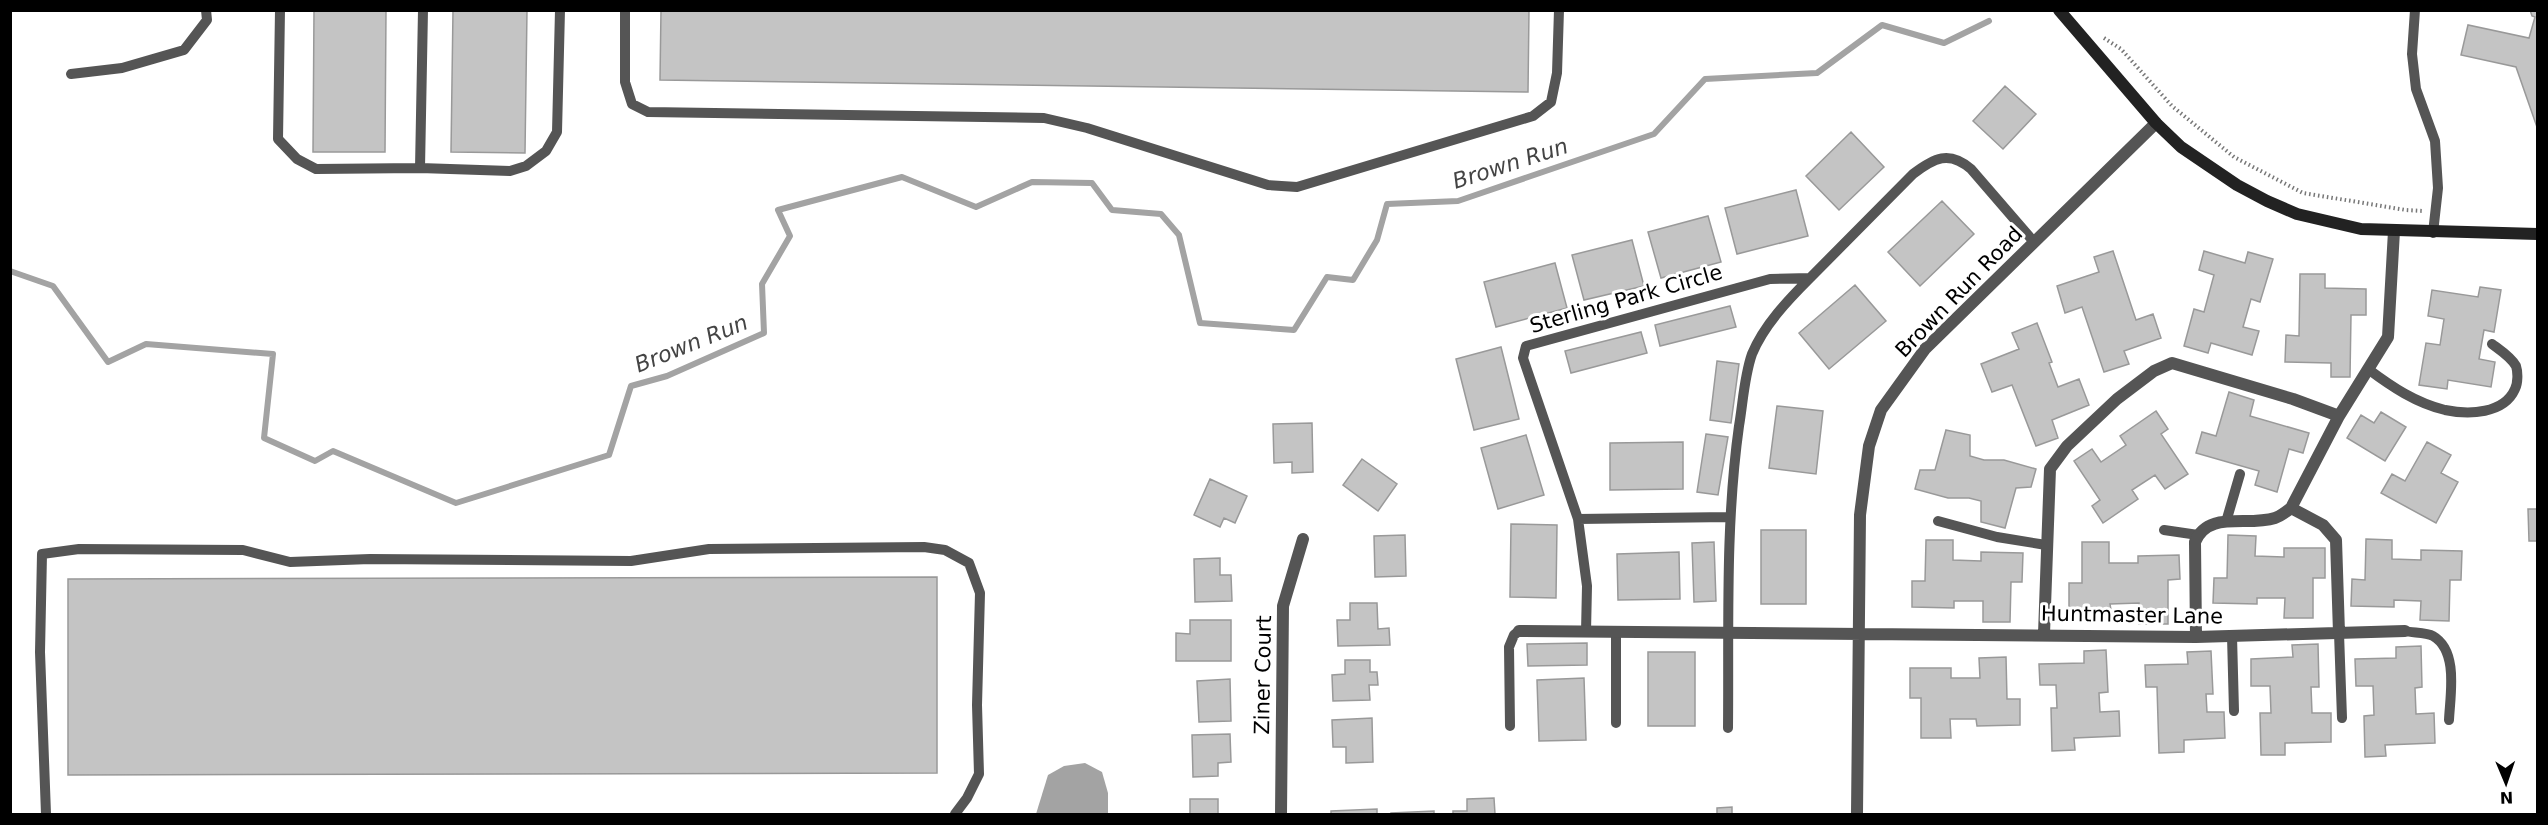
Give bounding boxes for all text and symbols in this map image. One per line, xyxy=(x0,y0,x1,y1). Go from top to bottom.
water label: Brown Run xyxy=(1449,133,1571,194)
street label: Brown Run Road xyxy=(1891,222,2027,362)
street label: Sterling Park Circle xyxy=(1527,260,1725,338)
water label: Brown Run xyxy=(631,309,751,377)
street label: Huntmaster Lane xyxy=(2041,601,2223,629)
street label: Ziner Court xyxy=(1250,615,1276,735)
north arrow xyxy=(2476,753,2536,813)
text: N xyxy=(2499,788,2514,807)

